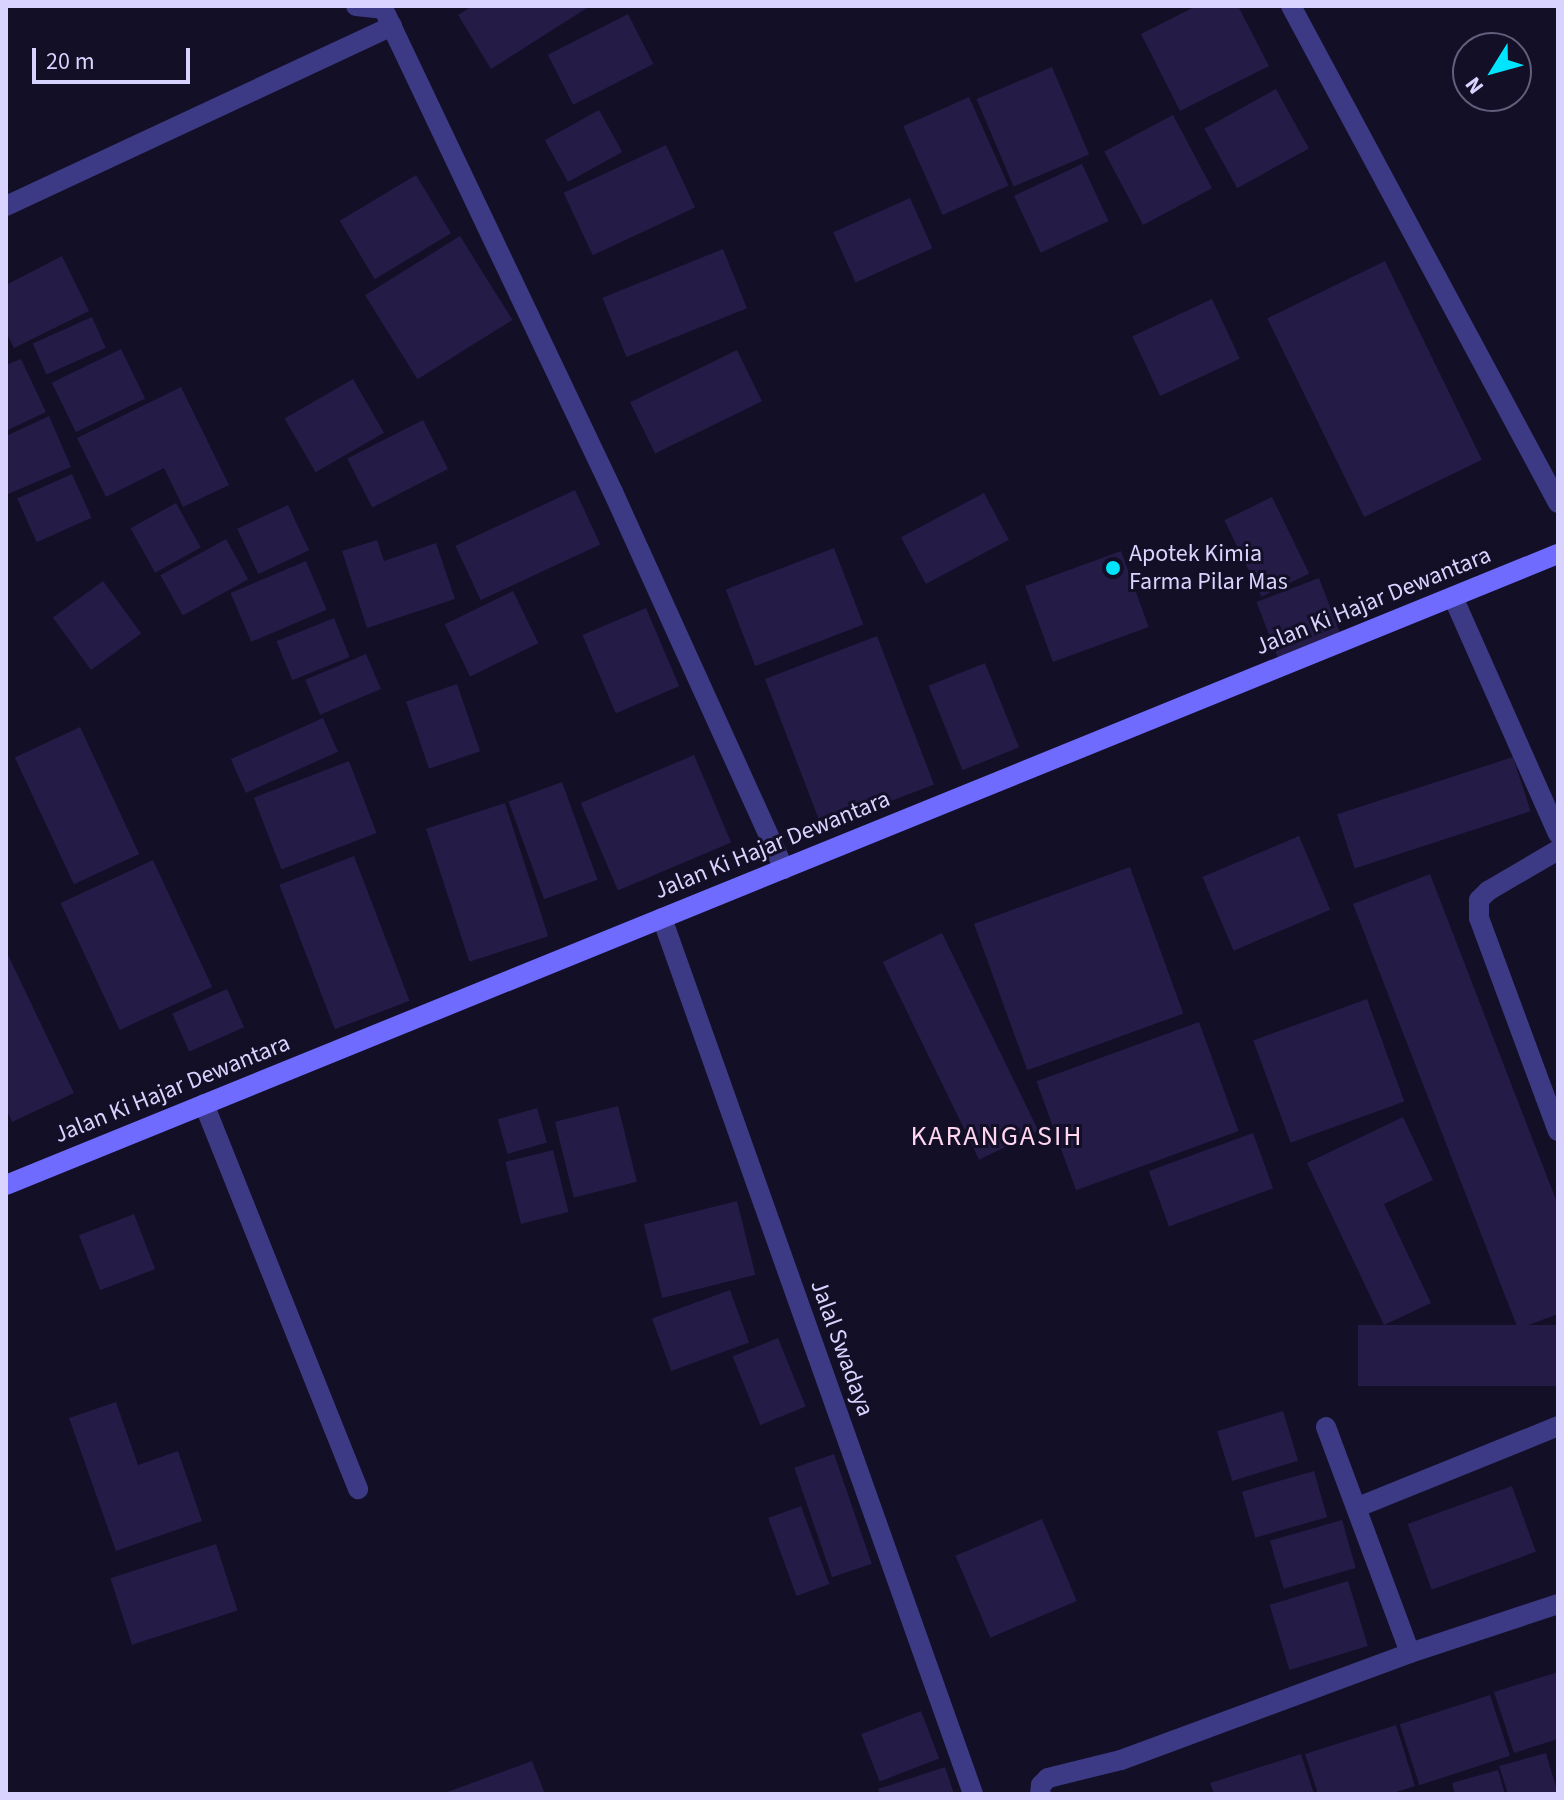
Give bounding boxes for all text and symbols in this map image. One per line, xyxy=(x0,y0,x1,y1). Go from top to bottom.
scale bar xyxy=(36,32,194,82)
north arrow xyxy=(1452,32,1532,112)
text: 20 m xyxy=(46,44,95,79)
text: N xyxy=(1457,70,1492,101)
place label: Apotek Kimia Farma Pilar Mas xyxy=(1129,540,1288,596)
street label: Jalan Ki Hajar Dewantara xyxy=(1251,540,1495,662)
marker: Apotek Kimia Farma Pilar Mas xyxy=(1104,559,1122,577)
street label: Jalan Ki Hajar Dewantara xyxy=(650,784,894,906)
street label: Jalan Ki Hajar Dewantara xyxy=(50,1028,294,1150)
district label: KARANGASIH xyxy=(910,1119,1084,1153)
street label: Jalal Swadaya xyxy=(804,1276,880,1420)

